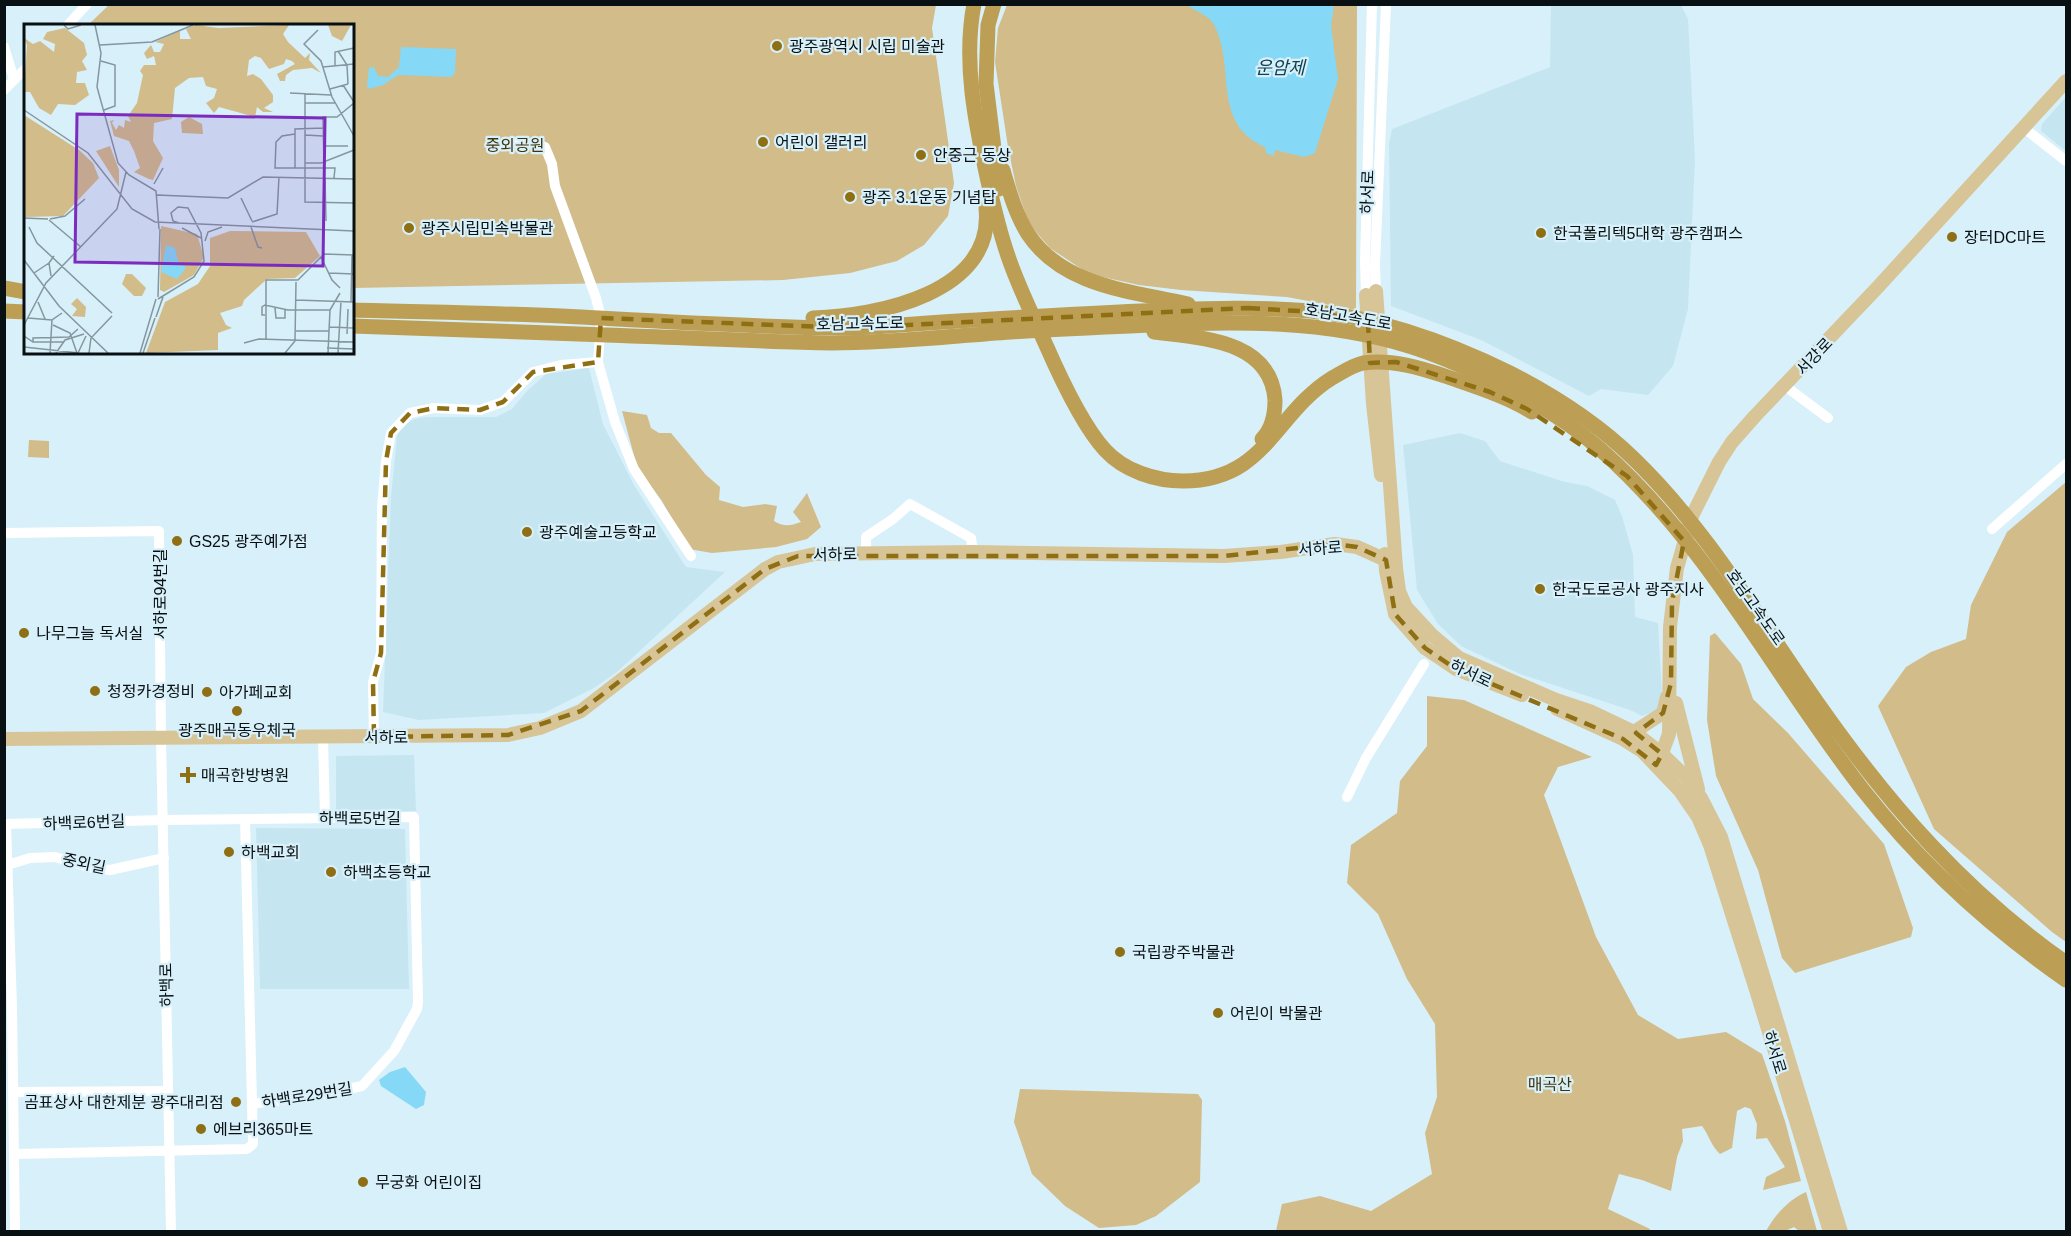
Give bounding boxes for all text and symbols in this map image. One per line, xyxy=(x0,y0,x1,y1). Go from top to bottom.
inset map xyxy=(24,24,354,354)
place label: 광주광역시 시립 미술관 xyxy=(789,38,945,55)
marker: 광주광역시 시립 미술관 xyxy=(770,39,784,53)
water label: 운암제 xyxy=(1255,58,1307,78)
place label: 어린이 갤러리 xyxy=(775,134,868,151)
marker: 어린이 갤러리 xyxy=(756,135,770,149)
park label: 중외공원 xyxy=(486,137,544,154)
place label: 안중근 동상 xyxy=(933,147,1011,164)
marker: 안중근 동상 xyxy=(914,148,928,162)
street label: 하서로 xyxy=(1358,169,1377,214)
place label: 광주 3.1운동 기념탑 xyxy=(862,189,996,206)
marker: 광주 3.1운동 기념탑 xyxy=(843,190,857,204)
place label: 광주시립민속박물관 xyxy=(421,220,554,237)
marker: 광주시립민속박물관 xyxy=(402,221,416,235)
place label: 한국폴리텍5대학 광주캠퍼스 xyxy=(1553,225,1743,242)
marker: 한국폴리텍5대학 광주캠퍼스 xyxy=(1534,226,1548,240)
place label: 장터DC마트 xyxy=(1964,229,2046,246)
marker: 장터DC마트 xyxy=(1945,230,1959,244)
street label: 호남고속도로 xyxy=(1303,300,1393,333)
street label: 호남고속도로 xyxy=(816,314,905,333)
street label: 서강로 xyxy=(1793,334,1836,378)
place label: 광주예술고등학교 xyxy=(539,524,657,541)
marker: 광주예술고등학교 xyxy=(520,525,534,539)
place label: GS25 광주예가점 xyxy=(189,533,308,550)
marker: GS25 광주예가점 xyxy=(170,534,184,548)
street label: 서하로 xyxy=(1297,538,1343,559)
street label: 서하로 xyxy=(813,546,858,563)
street label: 서하로94번길 xyxy=(152,548,169,640)
street label: 호남고속도로 xyxy=(1723,566,1788,649)
place label: 한국도로공사 광주지사 xyxy=(1552,581,1704,598)
marker: 한국도로공사 광주지사 xyxy=(1533,582,1547,596)
place label: 나무그늘 독서실 xyxy=(36,625,144,642)
marker: 나무그늘 독서실 xyxy=(17,626,31,640)
street label: 하서로 xyxy=(1447,656,1495,691)
place label: 청정카경정비 xyxy=(107,683,195,700)
marker: 청정카경정비 xyxy=(88,684,102,698)
place label: 아가페교회 xyxy=(219,684,293,701)
marker: 아가페교회 xyxy=(200,685,214,699)
marker: 광주매곡동우체국 xyxy=(230,704,244,718)
place label: 광주매곡동우체국 xyxy=(178,722,296,739)
street label: 서하로 xyxy=(364,729,408,746)
marker: 매곡한방병원 xyxy=(179,766,197,784)
place label: 매곡한방병원 xyxy=(201,767,289,784)
street label: 하백로5번길 xyxy=(319,810,401,827)
street label: 하백로6번길 xyxy=(42,813,126,832)
place label: 하백교회 xyxy=(241,844,300,861)
marker: 하백교회 xyxy=(222,845,236,859)
street label: 중외길 xyxy=(61,851,107,876)
place label: 하백초등학교 xyxy=(343,864,431,881)
marker: 하백초등학교 xyxy=(324,865,338,879)
place label: 국립광주박물관 xyxy=(1132,944,1235,961)
marker: 국립광주박물관 xyxy=(1113,945,1127,959)
street label: 하백로 xyxy=(158,962,175,1007)
place label: 어린이 박물관 xyxy=(1230,1005,1323,1022)
marker: 어린이 박물관 xyxy=(1211,1006,1225,1020)
street label: 하서로 xyxy=(1760,1029,1789,1076)
park label: 매곡산 xyxy=(1528,1076,1572,1093)
street label: 하백로29번길 xyxy=(261,1080,354,1111)
place label: 곰표상사 대한제분 광주대리점 xyxy=(24,1094,224,1111)
marker: 곰표상사 대한제분 광주대리점 xyxy=(229,1095,243,1109)
place label: 에브리365마트 xyxy=(213,1121,313,1138)
marker: 에브리365마트 xyxy=(194,1122,208,1136)
place label: 무궁화 어린이집 xyxy=(375,1174,483,1191)
marker: 무궁화 어린이집 xyxy=(356,1175,370,1189)

